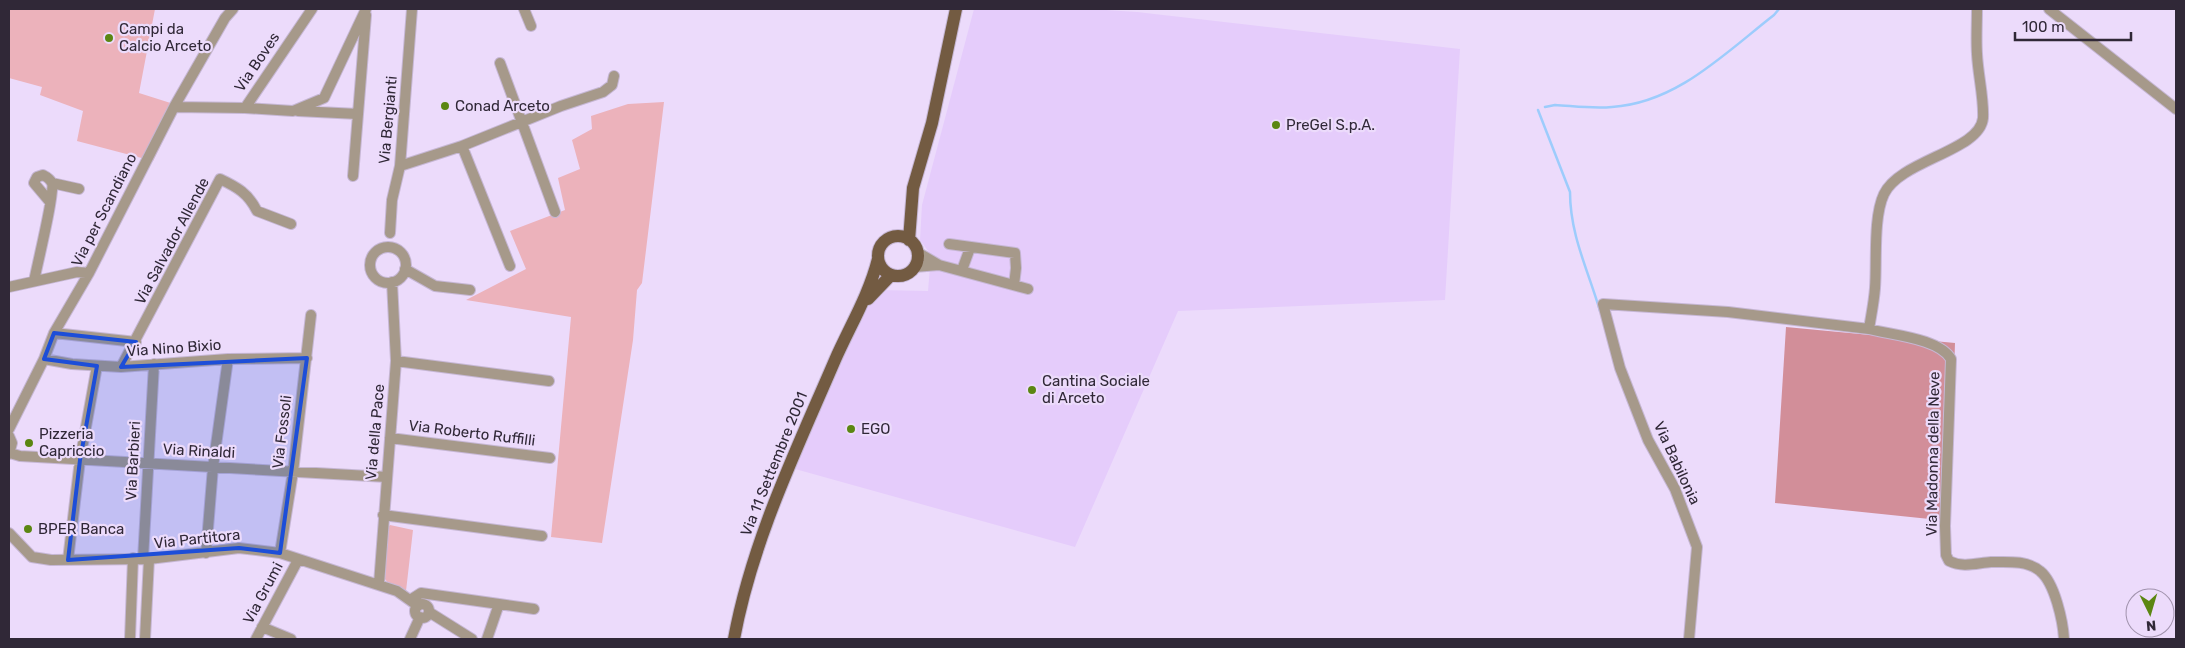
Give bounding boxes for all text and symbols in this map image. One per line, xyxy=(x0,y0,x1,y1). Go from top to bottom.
scale bar xyxy=(2015,10,2131,42)
text: 100 m xyxy=(2022,18,2064,36)
place label: Campi da Calcio Arceto xyxy=(119,20,211,55)
street label: Via Boves xyxy=(231,29,284,95)
marker: Campi da Calcio Arceto xyxy=(103,32,115,44)
street label: Via Bergianti xyxy=(375,75,401,165)
place label: Conad Arceto xyxy=(455,97,550,115)
marker: Conad Arceto xyxy=(439,100,451,112)
place label: PreGel S.p.A. xyxy=(1286,116,1375,134)
marker: PreGel S.p.A. xyxy=(1270,119,1282,131)
street label: Via per Scandiano xyxy=(68,150,140,270)
street label: Via Salvador Allende xyxy=(131,174,213,308)
street label: Via Nino Bixio xyxy=(126,336,222,360)
street label: Via Madonna della Neve xyxy=(1923,371,1943,537)
place label: Cantina Sociale di Arceto xyxy=(1042,372,1150,407)
street label: Via della Pace xyxy=(362,383,388,481)
marker: Cantina Sociale di Arceto xyxy=(1026,384,1038,396)
street label: Via 11 Settembre 2001 xyxy=(737,389,811,539)
street label: Via Fossoli xyxy=(269,394,295,470)
street label: Via Roberto Ruffilli xyxy=(408,416,536,450)
street label: Via Babilonia xyxy=(1650,419,1704,507)
place label: EGO xyxy=(861,420,890,438)
street label: Via Barbieri xyxy=(122,421,144,501)
marker: EGO xyxy=(845,423,857,435)
place label: Pizzeria Capriccio xyxy=(39,425,104,460)
marker: Pizzeria Capriccio xyxy=(23,437,35,449)
street label: Via Rinaldi xyxy=(162,440,236,462)
place label: BPER Banca xyxy=(38,520,124,538)
marker: BPER Banca xyxy=(22,523,34,535)
street label: Via Partitora xyxy=(153,526,241,552)
street label: Via Grumi xyxy=(239,559,287,627)
north arrow xyxy=(2125,588,2175,638)
text: N xyxy=(2145,617,2157,634)

